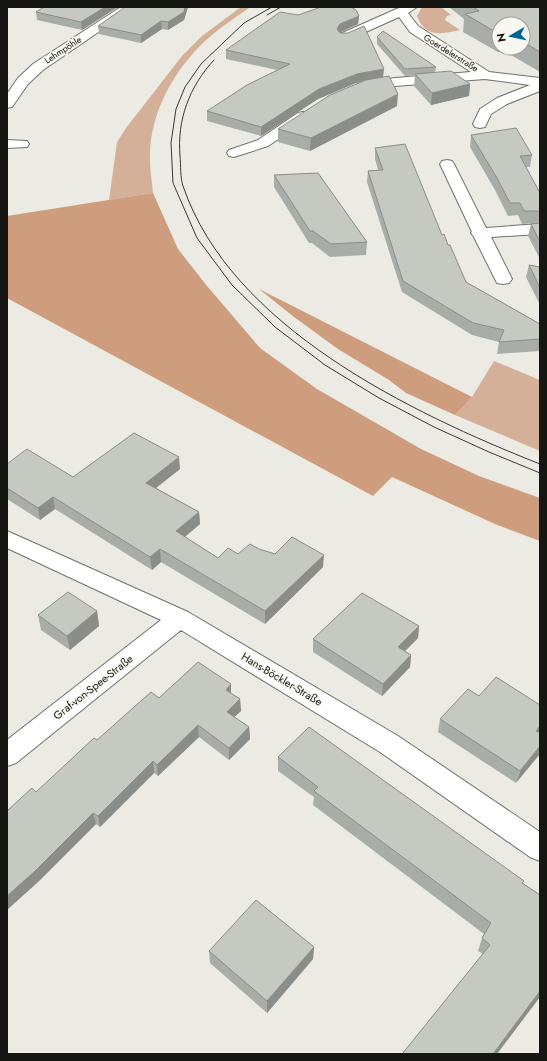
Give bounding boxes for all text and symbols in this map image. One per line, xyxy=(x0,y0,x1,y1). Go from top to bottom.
north arrow xyxy=(491,16,531,56)
street label: Goerdelerstraße xyxy=(421,31,481,75)
text: N xyxy=(493,32,510,43)
street label: Lehmpöhle xyxy=(42,33,84,66)
street label: Hans-Böckler-Straße xyxy=(239,648,326,710)
street label: Graf-von-Spee-Straße xyxy=(50,651,137,723)

